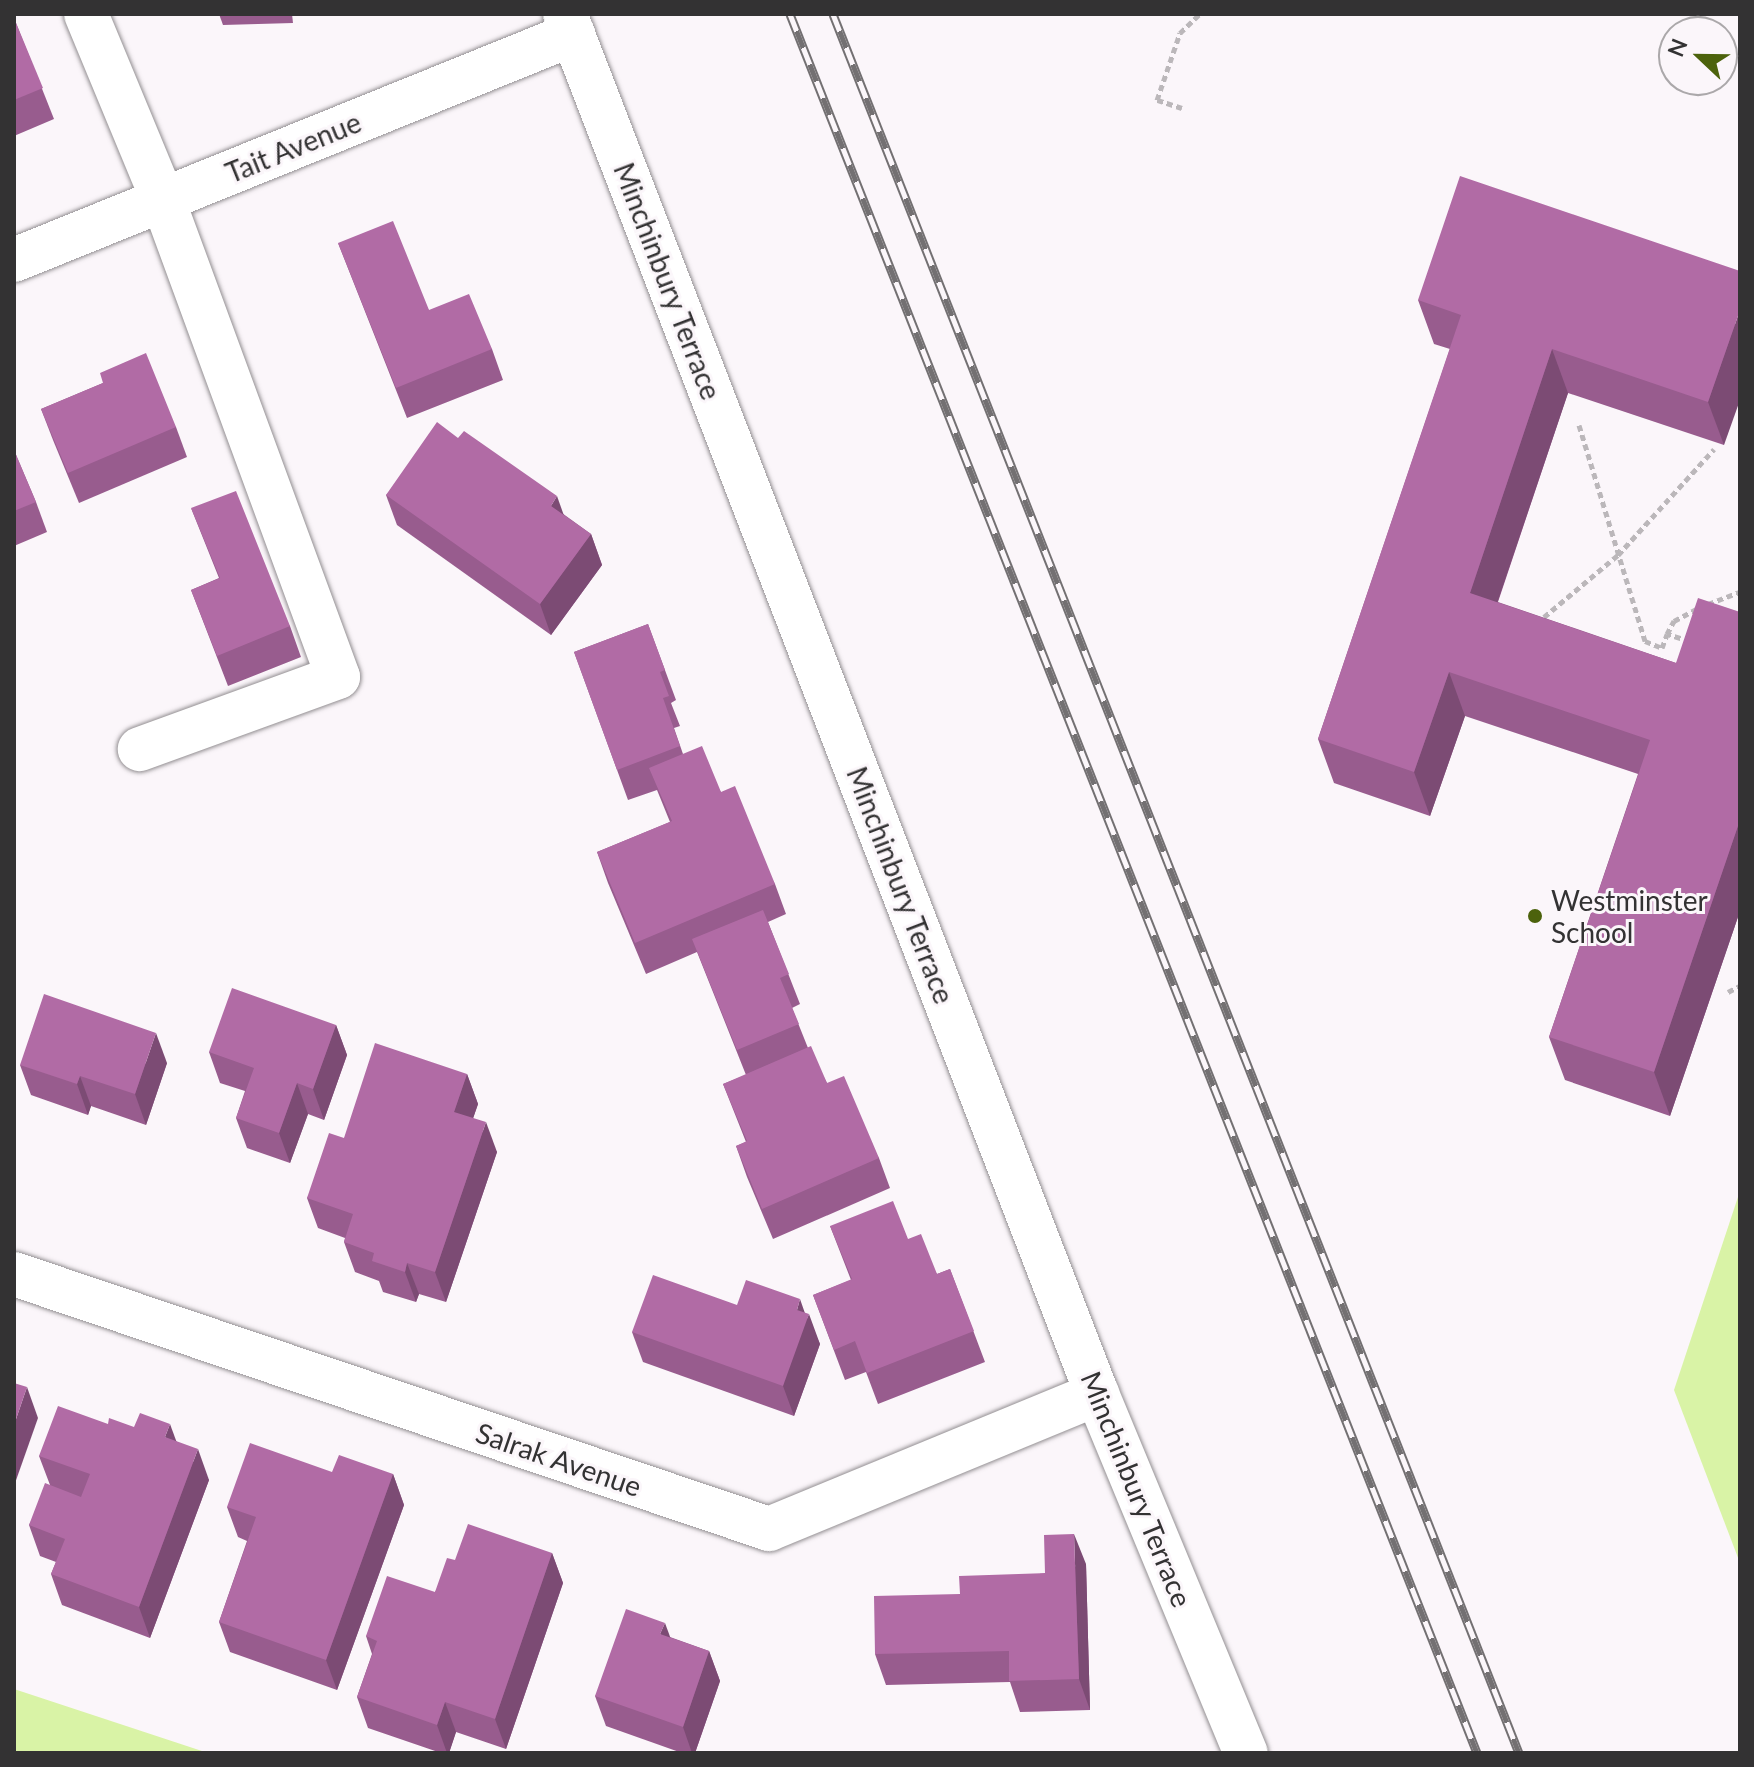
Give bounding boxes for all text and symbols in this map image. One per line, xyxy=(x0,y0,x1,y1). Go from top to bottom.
north arrow xyxy=(1658,16,1738,96)
text: N xyxy=(1661,35,1693,60)
street label: Tait Avenue xyxy=(220,104,366,190)
street label: Minchinbury Terrace xyxy=(607,157,729,405)
street label: Minchinbury Terrace xyxy=(840,761,962,1009)
place label: Westminster School xyxy=(1551,883,1708,949)
marker: Westminster School xyxy=(1526,907,1544,925)
street label: Minchinbury Terrace xyxy=(1074,1366,1200,1612)
street label: Salrak Avenue xyxy=(472,1415,646,1503)

